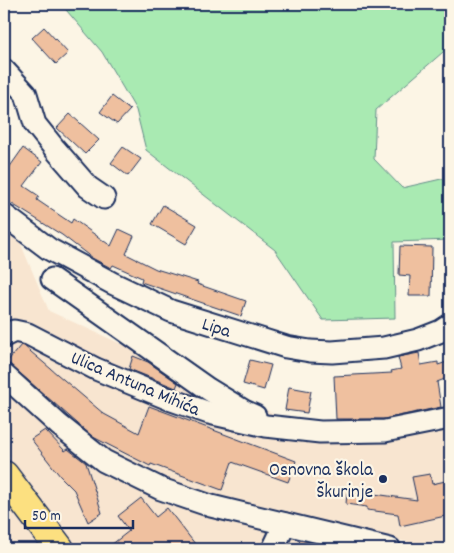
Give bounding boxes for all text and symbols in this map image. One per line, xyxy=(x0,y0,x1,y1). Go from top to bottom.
street label: Lipa xyxy=(198,312,235,347)
street label: Ulica Antuna Mihića xyxy=(66,346,204,425)
place label: Osnovna škola Škurinje xyxy=(269,458,374,507)
marker: Osnovna škola Škurinje xyxy=(377,473,389,485)
scale bar xyxy=(25,498,132,530)
text: 50 m xyxy=(32,506,61,528)

